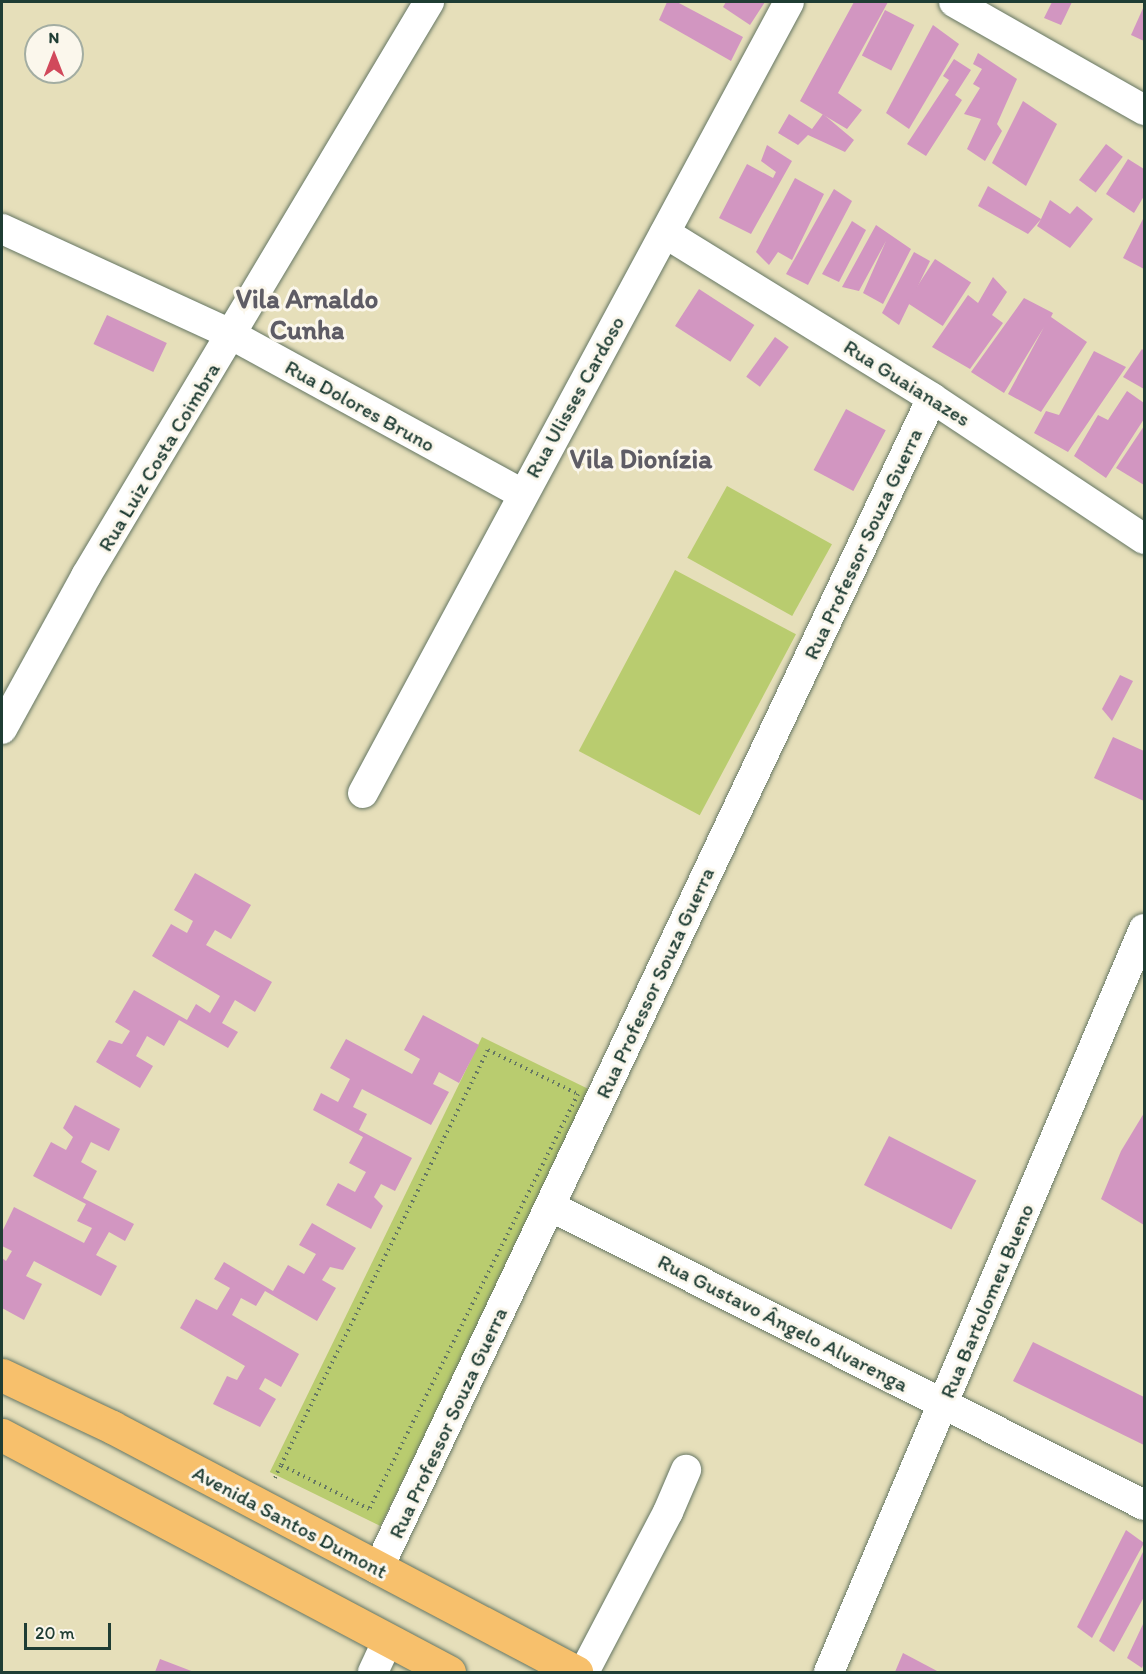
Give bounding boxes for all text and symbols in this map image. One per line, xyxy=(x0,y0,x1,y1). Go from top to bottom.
north arrow xyxy=(24,24,84,84)
text: N xyxy=(49,28,59,47)
district label: Vila Arnaldo Cunha xyxy=(236,282,378,345)
street label: Rua Ulisses Cardoso xyxy=(520,311,630,483)
street label: Rua Guaianazes xyxy=(840,334,974,432)
street label: Rua Dolores Bruno xyxy=(280,354,440,458)
street label: Rua Luiz Costa Coimbra xyxy=(93,358,225,556)
street label: Rua Professor Souza Guerra xyxy=(798,424,928,664)
district label: Vila Dionízia xyxy=(569,443,713,475)
street label: Rua Professor Souza Guerra xyxy=(590,863,720,1103)
street label: Rua Bartolomeu Bueno xyxy=(935,1200,1039,1402)
street label: Rua Gustavo Ângelo Alvarenga xyxy=(654,1249,912,1397)
street label: Rua Professor Souza Guerra xyxy=(383,1303,513,1543)
street label: Avenida Santos Dumont xyxy=(188,1460,392,1584)
scale bar xyxy=(27,1611,114,1649)
text: 20 m xyxy=(35,1622,75,1644)

